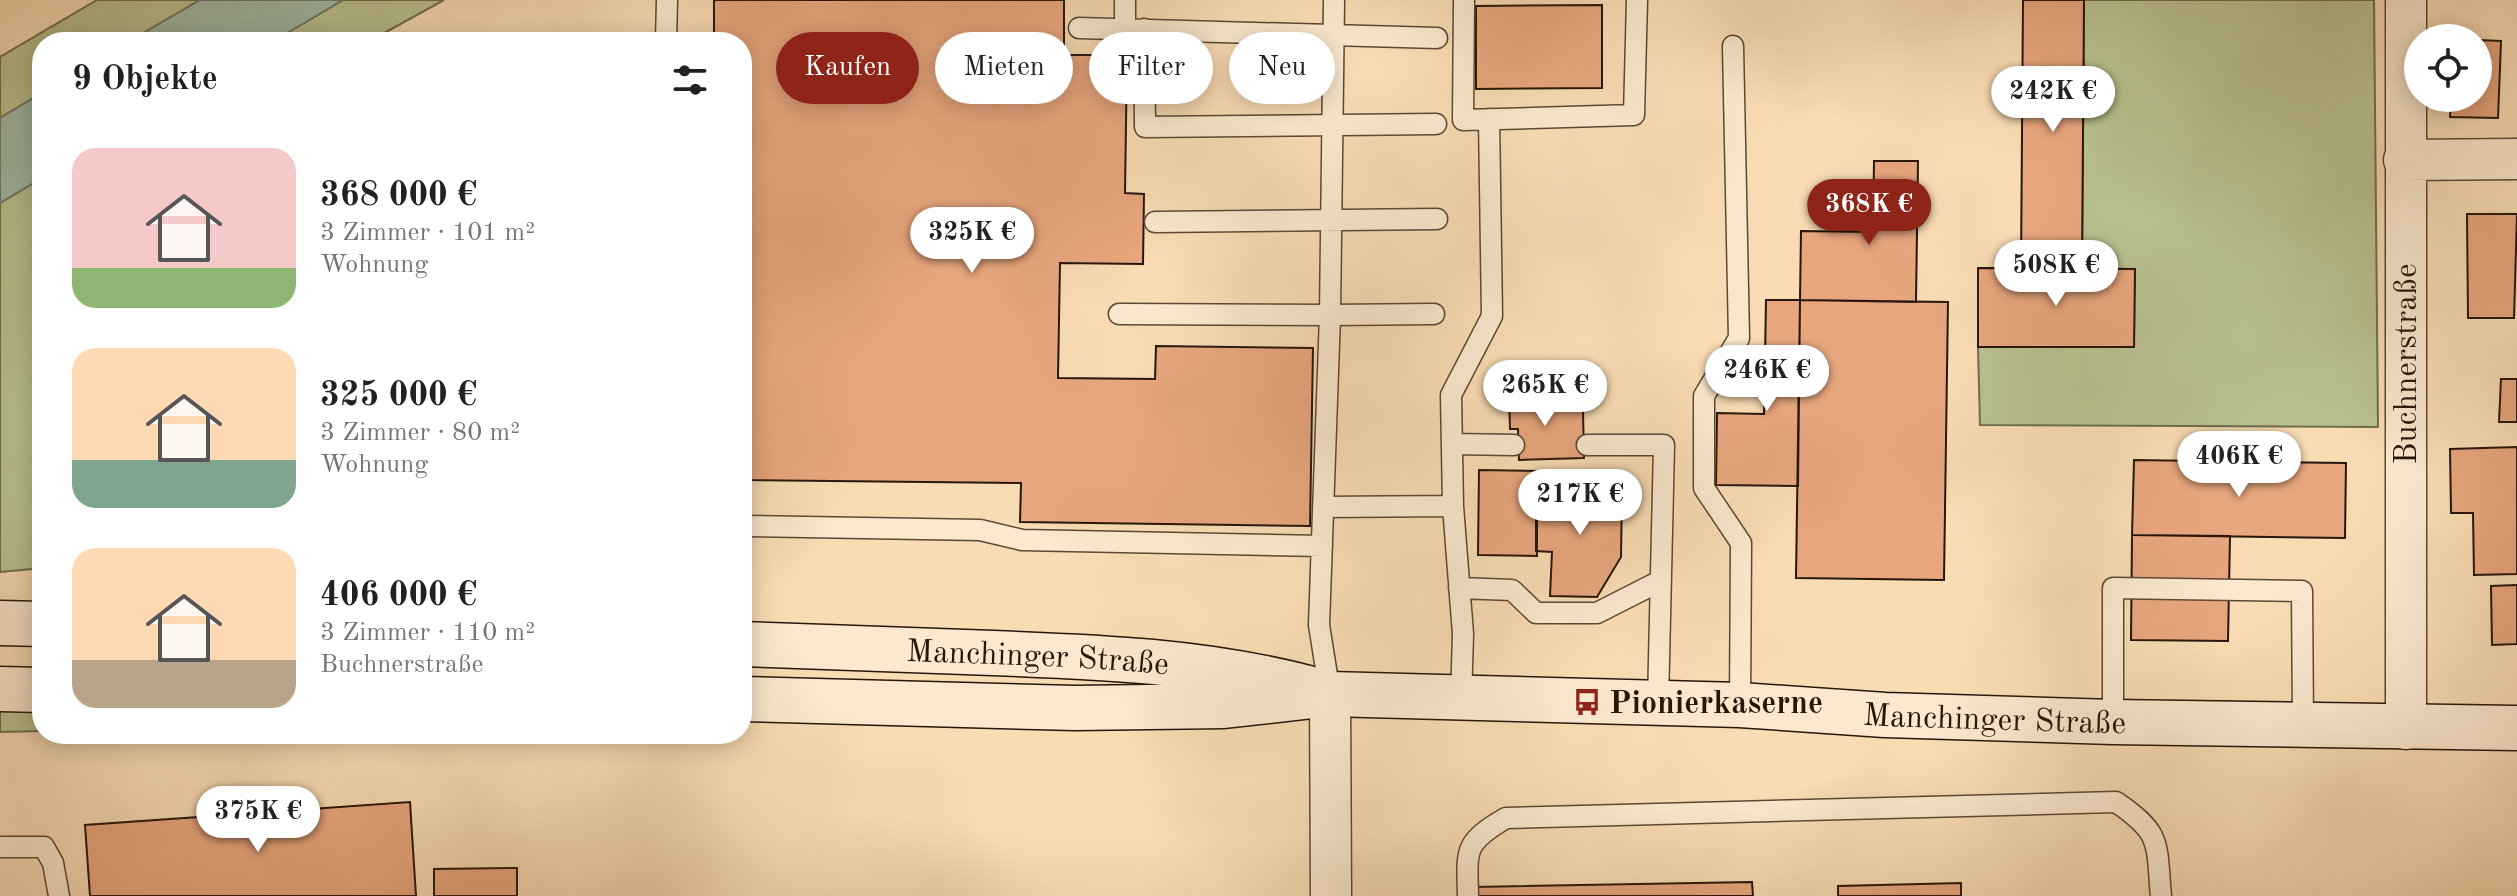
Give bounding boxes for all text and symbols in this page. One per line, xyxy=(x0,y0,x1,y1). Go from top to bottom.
map controls xyxy=(2404,24,2492,112)
button: locate xyxy=(2404,24,2492,112)
chip: Kaufen xyxy=(776,32,919,104)
chip: Mieten xyxy=(935,32,1073,104)
chip: Filter xyxy=(1089,32,1213,104)
chip: Neu xyxy=(1229,32,1335,104)
icon: filters xyxy=(668,58,712,102)
text: 9 Objekte xyxy=(72,63,218,97)
pin: 242K € xyxy=(1988,66,2118,134)
text: 242K € xyxy=(2009,79,2097,105)
text: 368 000 € xyxy=(320,179,477,213)
pin: 368K € xyxy=(1804,179,1934,247)
icon: home xyxy=(136,180,232,276)
text: 368K € xyxy=(1825,192,1913,218)
pin: 325K € xyxy=(907,207,1037,275)
text: 3 Zimmer · 101 m² xyxy=(320,220,535,246)
text: 325K € xyxy=(928,220,1016,246)
pin: 508K € xyxy=(1991,240,2121,308)
text: Wohnung xyxy=(320,252,428,278)
text: 508K € xyxy=(2012,253,2100,279)
street label: Buchnerstraße xyxy=(2392,263,2424,465)
pin: 246K € xyxy=(1702,345,1832,413)
text: 246K € xyxy=(1723,358,1811,384)
pin: 265K € xyxy=(1480,360,1610,428)
text: 265K € xyxy=(1501,373,1589,399)
text: 325 000 € xyxy=(320,379,477,413)
icon: home xyxy=(136,380,232,476)
text: 3 Zimmer · 80 m² xyxy=(320,420,520,446)
pin: 406K € xyxy=(2174,431,2304,499)
text: 406K € xyxy=(2195,444,2283,470)
text: Wohnung xyxy=(320,452,428,478)
pin: 217K € xyxy=(1515,469,1645,537)
text: 217K € xyxy=(1536,482,1624,508)
text: 406 000 € xyxy=(320,579,477,613)
icon: home xyxy=(136,580,232,676)
text: 3 Zimmer · 110 m² xyxy=(320,620,535,646)
street label: Manchinger Straße xyxy=(906,637,1170,682)
text: Buchnerstraße xyxy=(320,652,484,678)
bus stop icon: Pionierkaserne xyxy=(1572,687,1602,717)
place label: Pionierkaserne xyxy=(1609,689,1823,721)
street label: Manchinger Straße xyxy=(1862,701,2126,741)
pin: 375K € xyxy=(193,786,323,854)
text: 375K € xyxy=(214,799,302,825)

